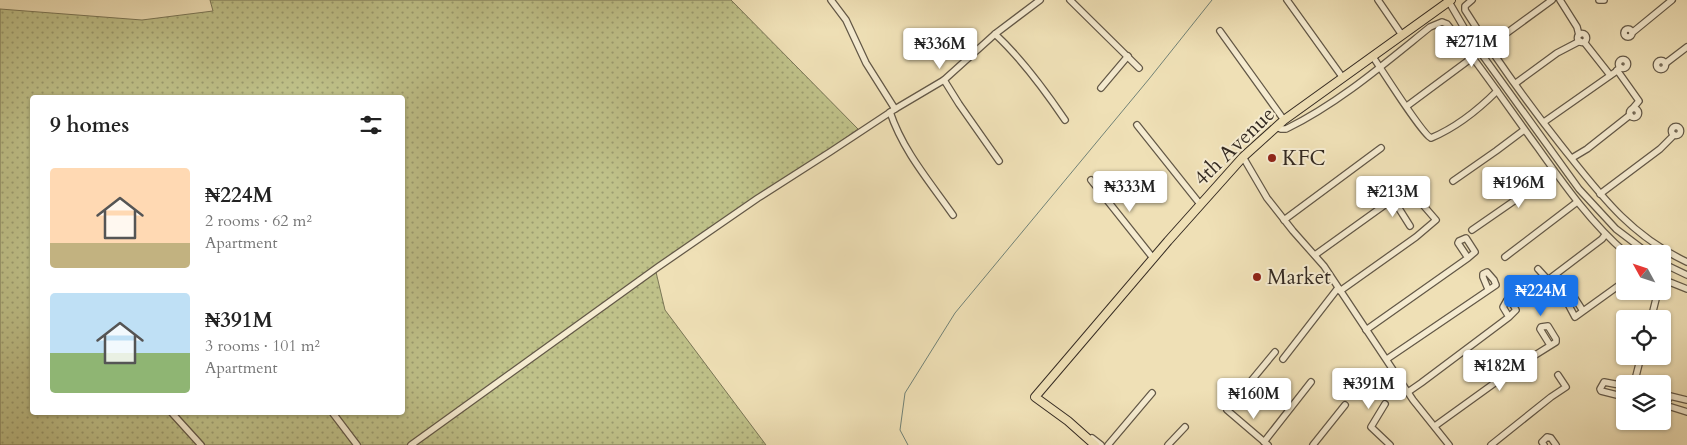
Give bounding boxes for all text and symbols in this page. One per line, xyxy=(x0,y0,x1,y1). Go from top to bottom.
pin: ₦271M xyxy=(1437,26,1507,68)
pin: ₦336M xyxy=(905,28,975,70)
text: ₦271M xyxy=(1446,31,1498,53)
text: ₦336M xyxy=(914,33,966,55)
street label: 4th Avenue xyxy=(1187,100,1281,192)
text: 9 homes xyxy=(50,111,129,140)
icon: filters xyxy=(357,111,385,139)
place label: KFC xyxy=(1282,144,1326,173)
marker: KFC xyxy=(1266,152,1278,164)
pin: ₦196M xyxy=(1484,166,1554,209)
pin: ₦333M xyxy=(1095,170,1165,213)
text: ₦196M xyxy=(1493,172,1545,194)
text: ₦333M xyxy=(1104,176,1156,198)
pin: ₦213M xyxy=(1358,176,1428,218)
text: ₦224M xyxy=(205,181,273,210)
text: ₦213M xyxy=(1367,181,1419,203)
icon: home xyxy=(90,188,150,248)
text: 2 rooms · 62 m² xyxy=(205,210,312,232)
text: Apartment xyxy=(205,232,278,254)
north arrow xyxy=(1616,245,1671,300)
map controls xyxy=(1616,245,1671,430)
place label: Market xyxy=(1267,263,1331,292)
marker: Market xyxy=(1251,271,1263,283)
pin: ₦224M xyxy=(1506,274,1576,317)
text: ₦224M xyxy=(1515,280,1567,302)
text: ₦391M xyxy=(205,306,273,335)
button: locate xyxy=(1616,310,1671,365)
icon: home xyxy=(90,313,150,373)
text: 3 rooms · 101 m² xyxy=(205,335,320,357)
pin: ₦182M xyxy=(1465,350,1535,392)
text: ₦182M xyxy=(1474,355,1526,377)
text: Apartment xyxy=(205,357,278,379)
pin: ₦391M xyxy=(1334,368,1404,410)
text: ₦391M xyxy=(1343,373,1395,395)
button: layers xyxy=(1616,375,1671,430)
pin: ₦160M xyxy=(1219,378,1289,420)
text: ₦160M xyxy=(1228,383,1280,405)

